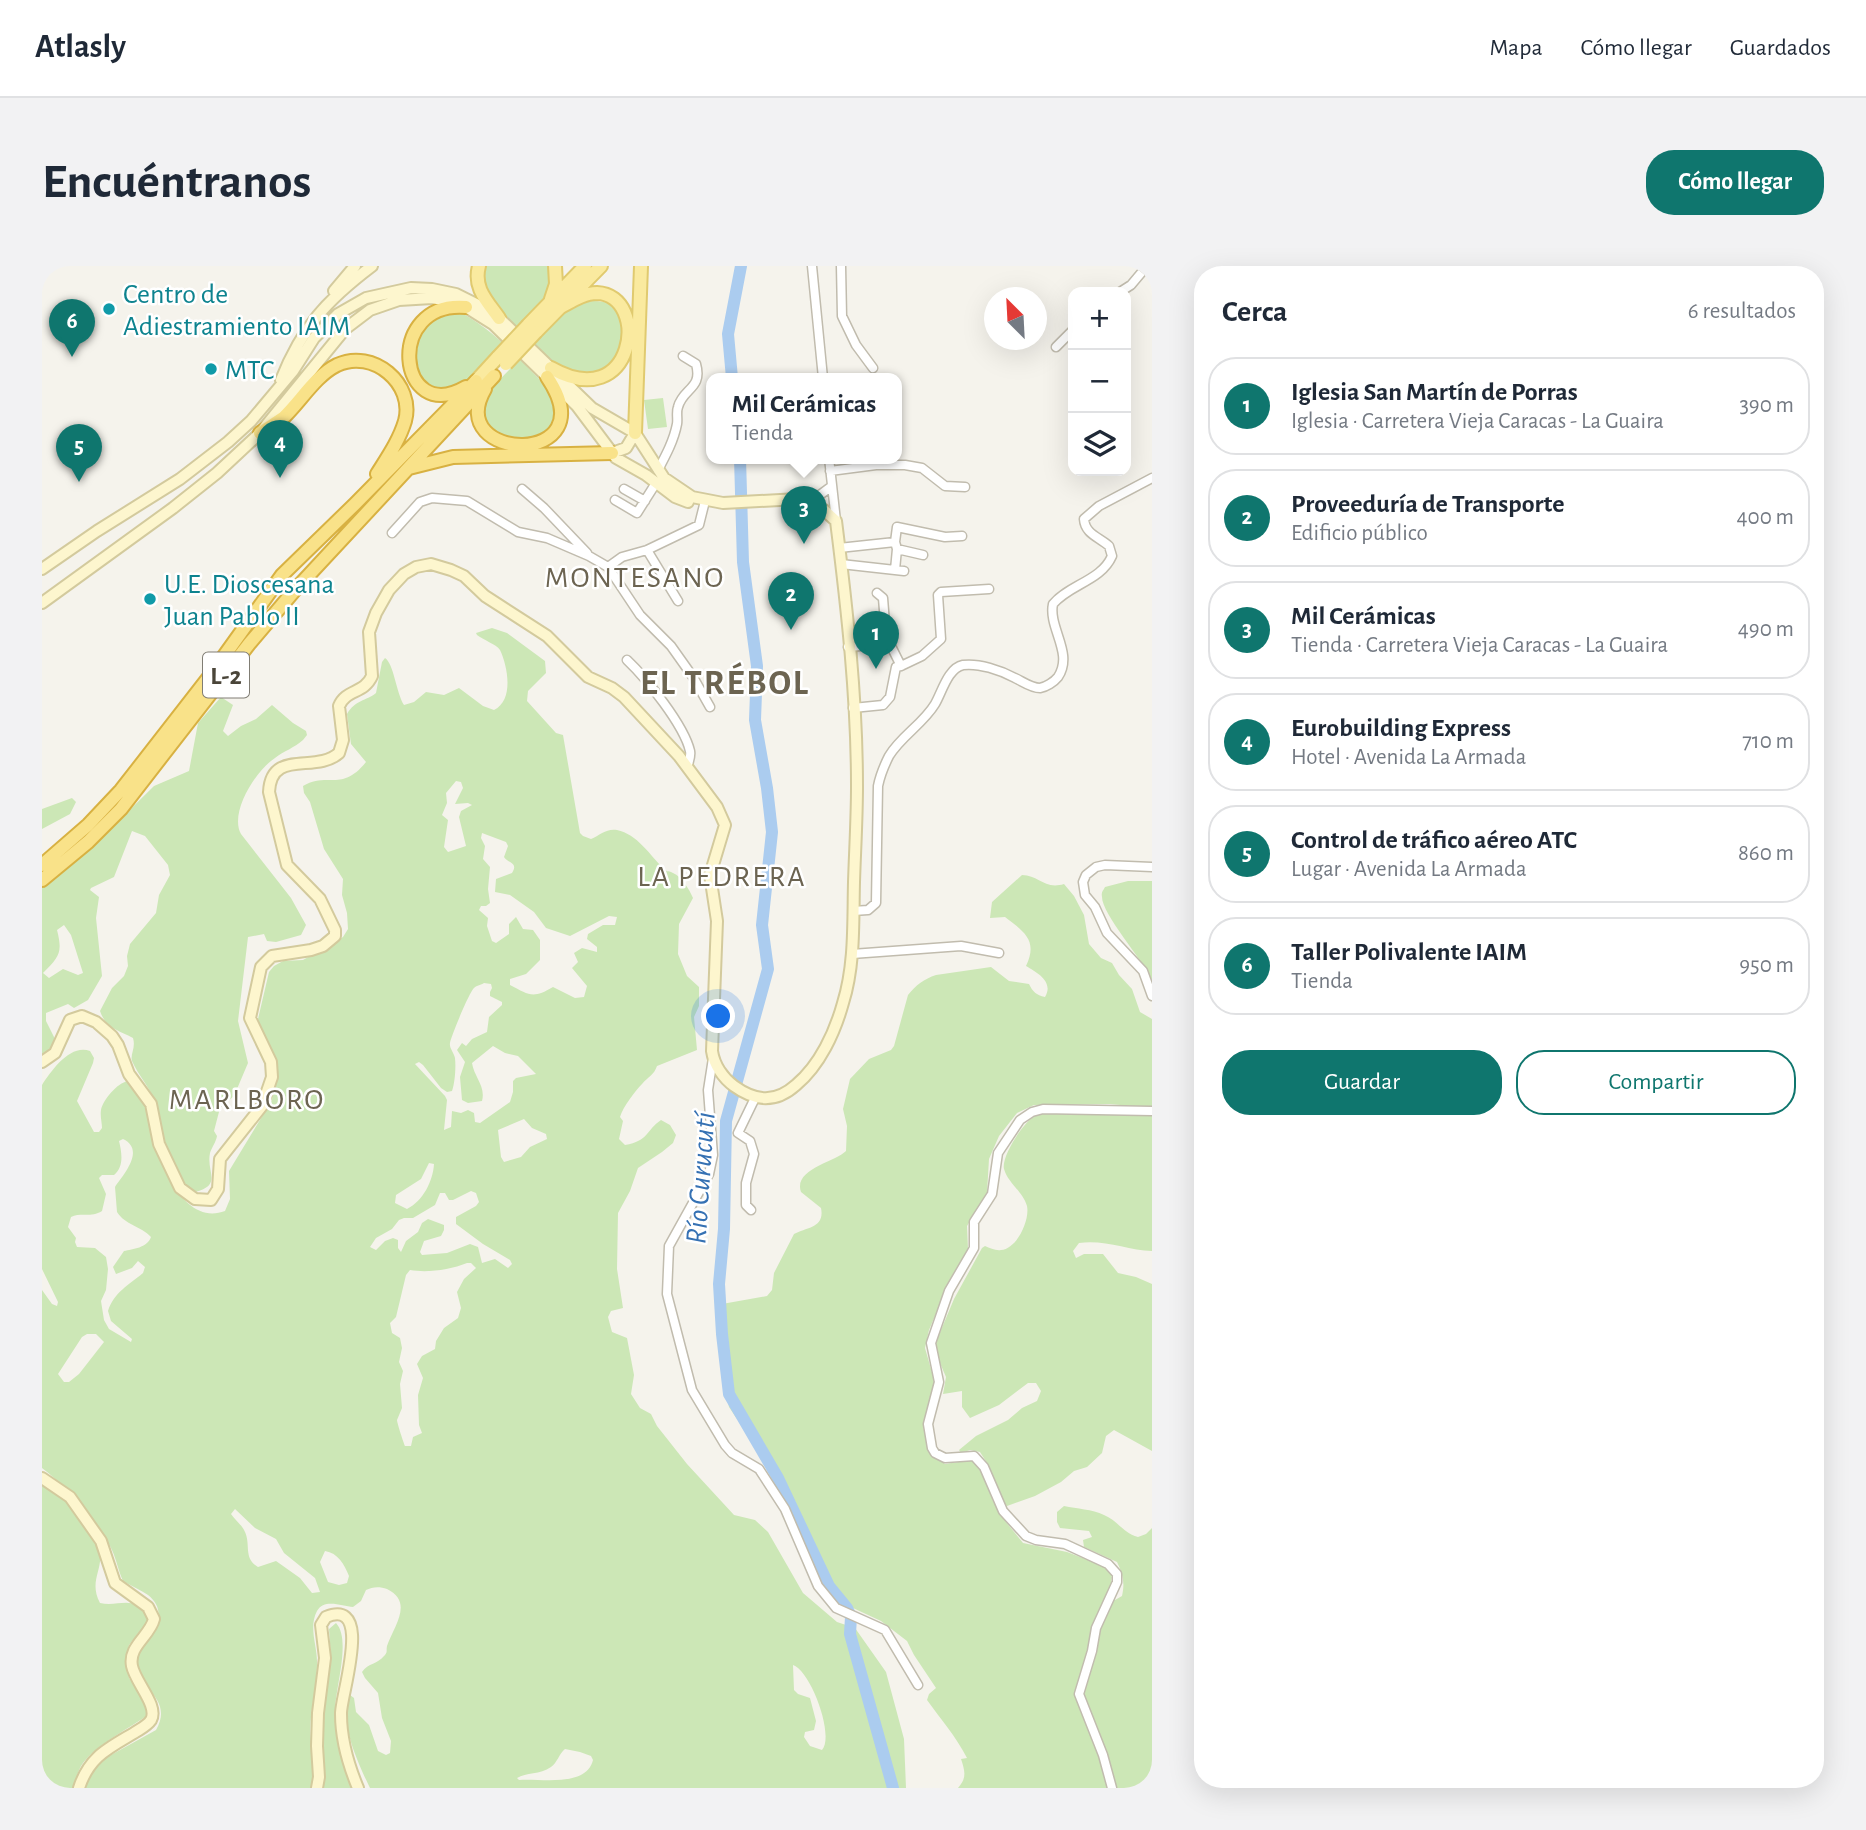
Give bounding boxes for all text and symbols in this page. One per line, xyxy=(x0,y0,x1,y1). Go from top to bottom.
text: Atlasly xyxy=(35,31,126,64)
text: Mapa xyxy=(1489,36,1543,60)
text: Cómo llegar xyxy=(1581,36,1692,60)
text: Guardados xyxy=(1730,36,1831,60)
button: Cómo llegar xyxy=(1646,150,1824,215)
text: Encuéntranos xyxy=(42,158,311,207)
place label: Centro de Adiestramiento IAIM xyxy=(123,281,350,341)
north arrow xyxy=(984,287,1047,350)
map controls xyxy=(1068,287,1131,476)
button: + xyxy=(1068,287,1131,350)
text: Cerca xyxy=(1222,297,1287,327)
pin: 6 xyxy=(49,299,95,357)
text: 6 resultados xyxy=(1688,300,1796,323)
marker: Centro de Adiestramiento IAIM xyxy=(101,301,117,317)
button: − xyxy=(1068,350,1131,413)
place label: MTC xyxy=(225,357,274,385)
marker: MTC xyxy=(203,361,219,377)
popup xyxy=(706,373,902,464)
text: Iglesia San Martín de Porras xyxy=(1291,379,1578,405)
text: Mil Cerámicas xyxy=(732,391,876,417)
text: 1 xyxy=(1243,394,1251,417)
text: 390 m xyxy=(1739,394,1794,417)
text: Iglesia · Carretera Vieja Caracas - La Guaira xyxy=(1291,410,1664,433)
button: layers xyxy=(1068,413,1131,476)
pin: 4 xyxy=(257,420,303,478)
text: Tienda xyxy=(732,422,794,445)
pin: 5 xyxy=(56,424,102,482)
pin: 3 xyxy=(781,486,827,544)
text: Proveeduría de Transporte xyxy=(1291,491,1564,517)
text: 2 xyxy=(1242,506,1252,529)
text: 400 m xyxy=(1736,506,1794,529)
text: Edificio público xyxy=(1291,522,1428,545)
district label: MONTESANO xyxy=(545,563,725,593)
place label: U.E. Dioscesana Juan Pablo II xyxy=(164,571,335,631)
pin: 2 xyxy=(768,572,814,630)
marker: U.E. Dioscesana Juan Pablo II xyxy=(142,591,158,607)
text: Mil Cerámicas xyxy=(1291,603,1436,629)
pin: 1 xyxy=(853,611,899,669)
text: 3 xyxy=(1242,618,1252,641)
text: 490 m xyxy=(1738,618,1794,641)
text: Tienda · Carretera Vieja Caracas - La Guaira xyxy=(1291,634,1668,657)
road number: L-2 xyxy=(203,652,249,698)
district label: EL TRÉBOL xyxy=(640,662,810,701)
text: Eurobuilding Express xyxy=(1291,715,1511,741)
text: 4 xyxy=(1241,730,1253,753)
text: 710 m xyxy=(1742,730,1794,753)
text: Hotel · Avenida La Armada xyxy=(1291,746,1526,769)
text: Control de tráfico aéreo ATC xyxy=(1291,827,1577,853)
text: 5 xyxy=(1242,842,1252,865)
text: 860 m xyxy=(1738,842,1794,865)
text: Lugar · Avenida La Armada xyxy=(1291,858,1527,881)
district label: LA PEDRERA xyxy=(637,862,807,892)
text: Taller Polivalente IAIM xyxy=(1291,939,1527,965)
text: 6 xyxy=(1241,954,1253,977)
text: 950 m xyxy=(1739,954,1794,977)
text: Tienda xyxy=(1291,970,1353,993)
your location xyxy=(701,999,735,1033)
button: Guardar xyxy=(1222,1050,1502,1115)
button: Compartir xyxy=(1516,1050,1796,1115)
district label: MARLBORO xyxy=(169,1085,325,1115)
water label: Río Curucutí xyxy=(681,1110,721,1245)

